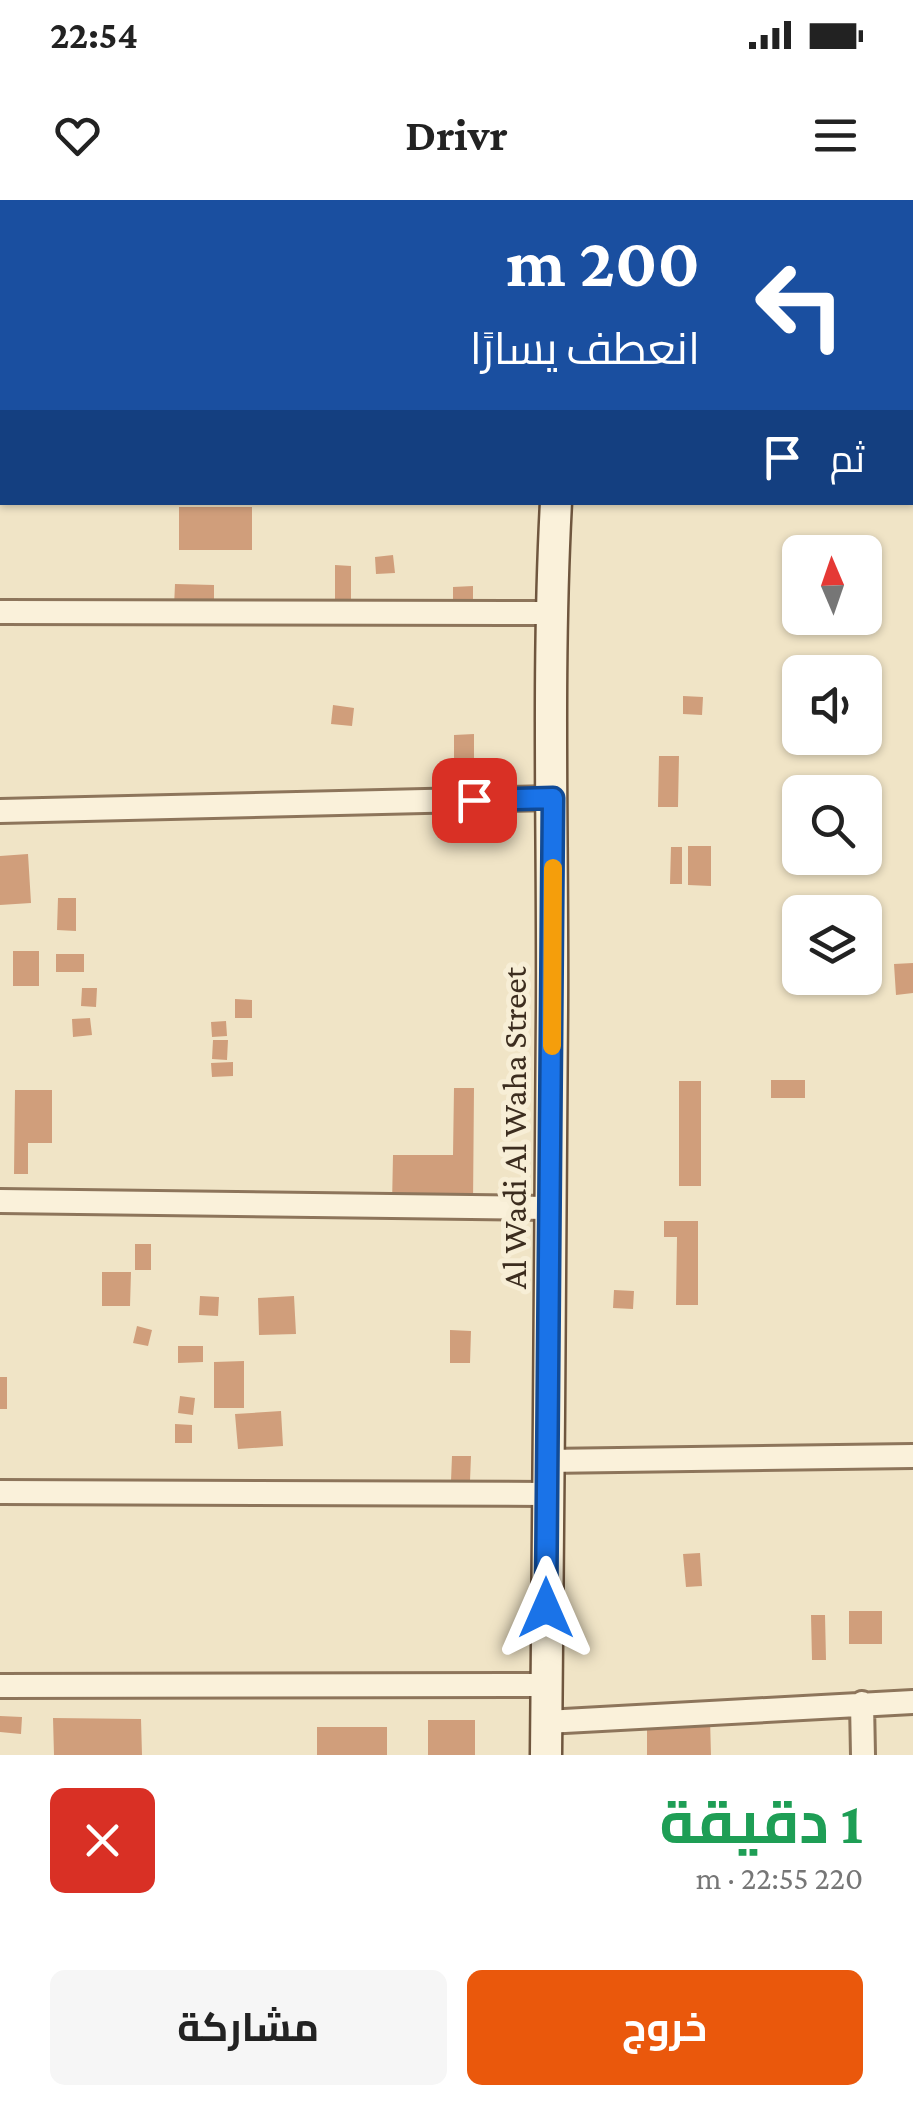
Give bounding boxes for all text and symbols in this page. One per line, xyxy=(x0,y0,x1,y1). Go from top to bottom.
text: 22:54 xyxy=(50,14,138,56)
icon: heart xyxy=(50,108,105,163)
icon: menu xyxy=(808,108,863,163)
text: Drivr xyxy=(405,110,508,160)
text: 200 m xyxy=(507,223,700,301)
icon: left xyxy=(735,240,865,370)
text: انعطف يسارًا xyxy=(470,324,700,374)
icon: arrive xyxy=(755,430,810,485)
text: ثم xyxy=(830,438,865,480)
north arrow xyxy=(782,535,882,635)
map controls xyxy=(782,535,882,995)
button: sound xyxy=(782,655,882,755)
pin xyxy=(432,758,517,843)
icon: arrive xyxy=(447,773,502,828)
button: search xyxy=(782,775,882,875)
button: layers xyxy=(782,895,882,995)
street label: Al Wadi Al Waha Street xyxy=(495,966,534,1289)
position arrow xyxy=(494,1556,598,1660)
button: close xyxy=(50,1788,155,1893)
text: 1 دقيقة xyxy=(659,1789,863,1856)
text: 220 m · 22:55 xyxy=(696,1860,863,1896)
button: مشاركة xyxy=(50,1970,447,2085)
button: خروج xyxy=(467,1970,863,2085)

